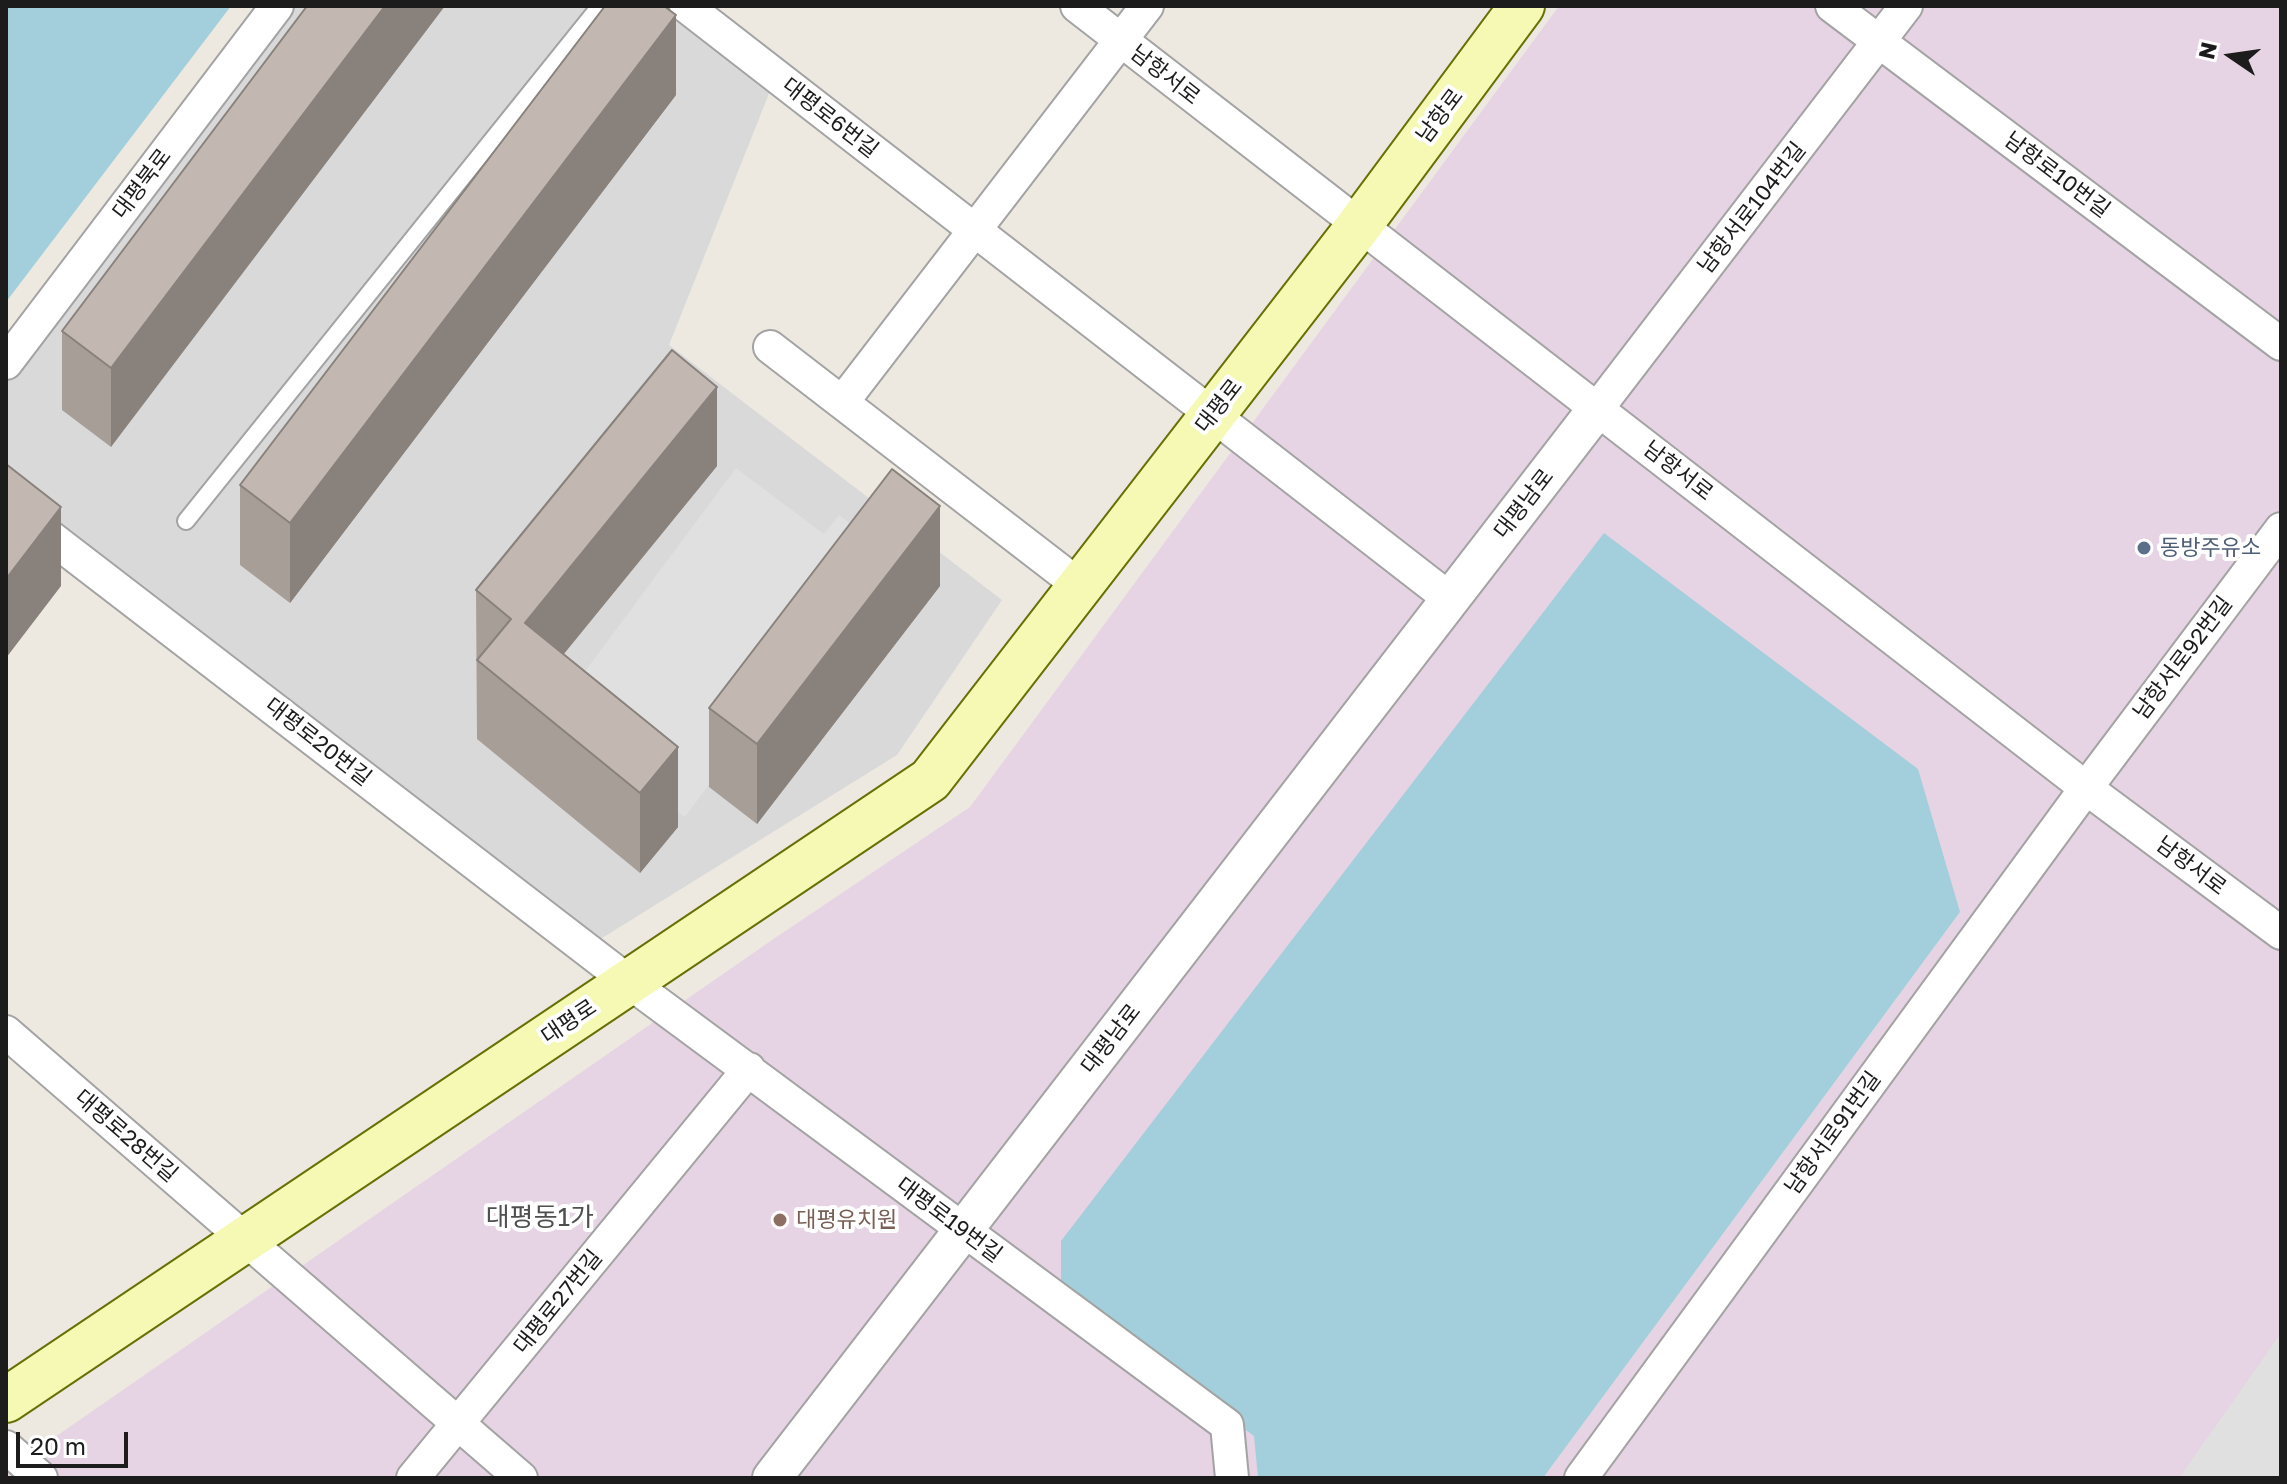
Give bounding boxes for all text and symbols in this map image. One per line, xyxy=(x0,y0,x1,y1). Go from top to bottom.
north arrow xyxy=(2191,16,2271,96)
text: N xyxy=(2192,39,2222,62)
street label: 남항서로 xyxy=(1125,40,1205,110)
street label: 대평로6번길 xyxy=(777,72,883,164)
street label: 남항로 xyxy=(1411,84,1469,148)
street label: 남항로10번길 xyxy=(1999,127,2115,223)
street label: 남항서로104번길 xyxy=(1693,137,1811,279)
street label: 대평북로 xyxy=(107,144,177,224)
street label: 대평로 xyxy=(1190,374,1248,438)
street label: 남항서로 xyxy=(1638,436,1718,506)
street label: 대평남로 xyxy=(1489,464,1559,544)
place label: 동방주유소 xyxy=(2160,535,2261,561)
marker: 동방주유소 xyxy=(2135,539,2153,557)
street label: 남항서로92번길 xyxy=(2128,591,2238,725)
street label: 대평로20번길 xyxy=(260,692,376,792)
street label: 남항서로 xyxy=(2151,831,2231,901)
street label: 대평로 xyxy=(536,994,602,1050)
street label: 대평남로 xyxy=(1076,999,1146,1079)
street label: 남항서로91번길 xyxy=(1780,1066,1886,1200)
street label: 대평로28번길 xyxy=(69,1084,183,1188)
street label: 대평로19번길 xyxy=(891,1172,1007,1268)
district label: 대평동1가 xyxy=(486,1202,594,1234)
place label: 대평유치원 xyxy=(796,1207,897,1233)
marker: 대평유치원 xyxy=(771,1211,789,1229)
street label: 대평로27번길 xyxy=(508,1245,608,1359)
scale bar xyxy=(20,1416,132,1466)
text: 20 m xyxy=(30,1431,86,1460)

